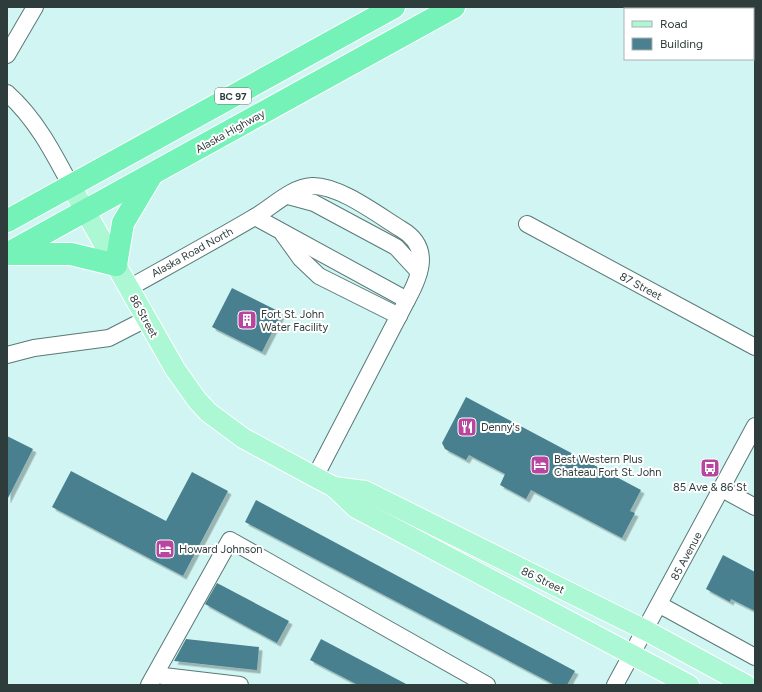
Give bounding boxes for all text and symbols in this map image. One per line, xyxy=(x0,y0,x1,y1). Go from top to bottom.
legend xyxy=(624,8,754,60)
text: Road xyxy=(660,17,688,31)
text: Building xyxy=(660,37,703,51)
road number: BC 97 xyxy=(215,88,251,104)
street label: Alaska Highway xyxy=(193,107,267,156)
street label: Alaska Road North xyxy=(149,225,235,280)
street label: 87 Street xyxy=(617,270,664,303)
street label: 86 Street xyxy=(127,293,161,340)
place label: Fort St. John Water Facility xyxy=(261,308,328,334)
building icon: Fort St. John Water Facility xyxy=(236,309,258,331)
restaurant icon: Denny's xyxy=(456,416,478,438)
place label: Denny's xyxy=(481,421,520,434)
place label: Best Western Plus Chateau Fort St. John xyxy=(554,453,661,479)
hotel icon: Best Western Plus Chateau Fort St. John xyxy=(529,454,551,476)
bus stop icon: 85 Ave & 86 St xyxy=(699,457,721,479)
place label: 85 Ave & 86 St xyxy=(673,481,747,494)
street label: 85 Avenue xyxy=(668,530,705,583)
hotel icon: Howard Johnson xyxy=(154,538,176,560)
place label: Howard Johnson xyxy=(179,543,262,556)
street label: 86 Street xyxy=(519,564,567,596)

